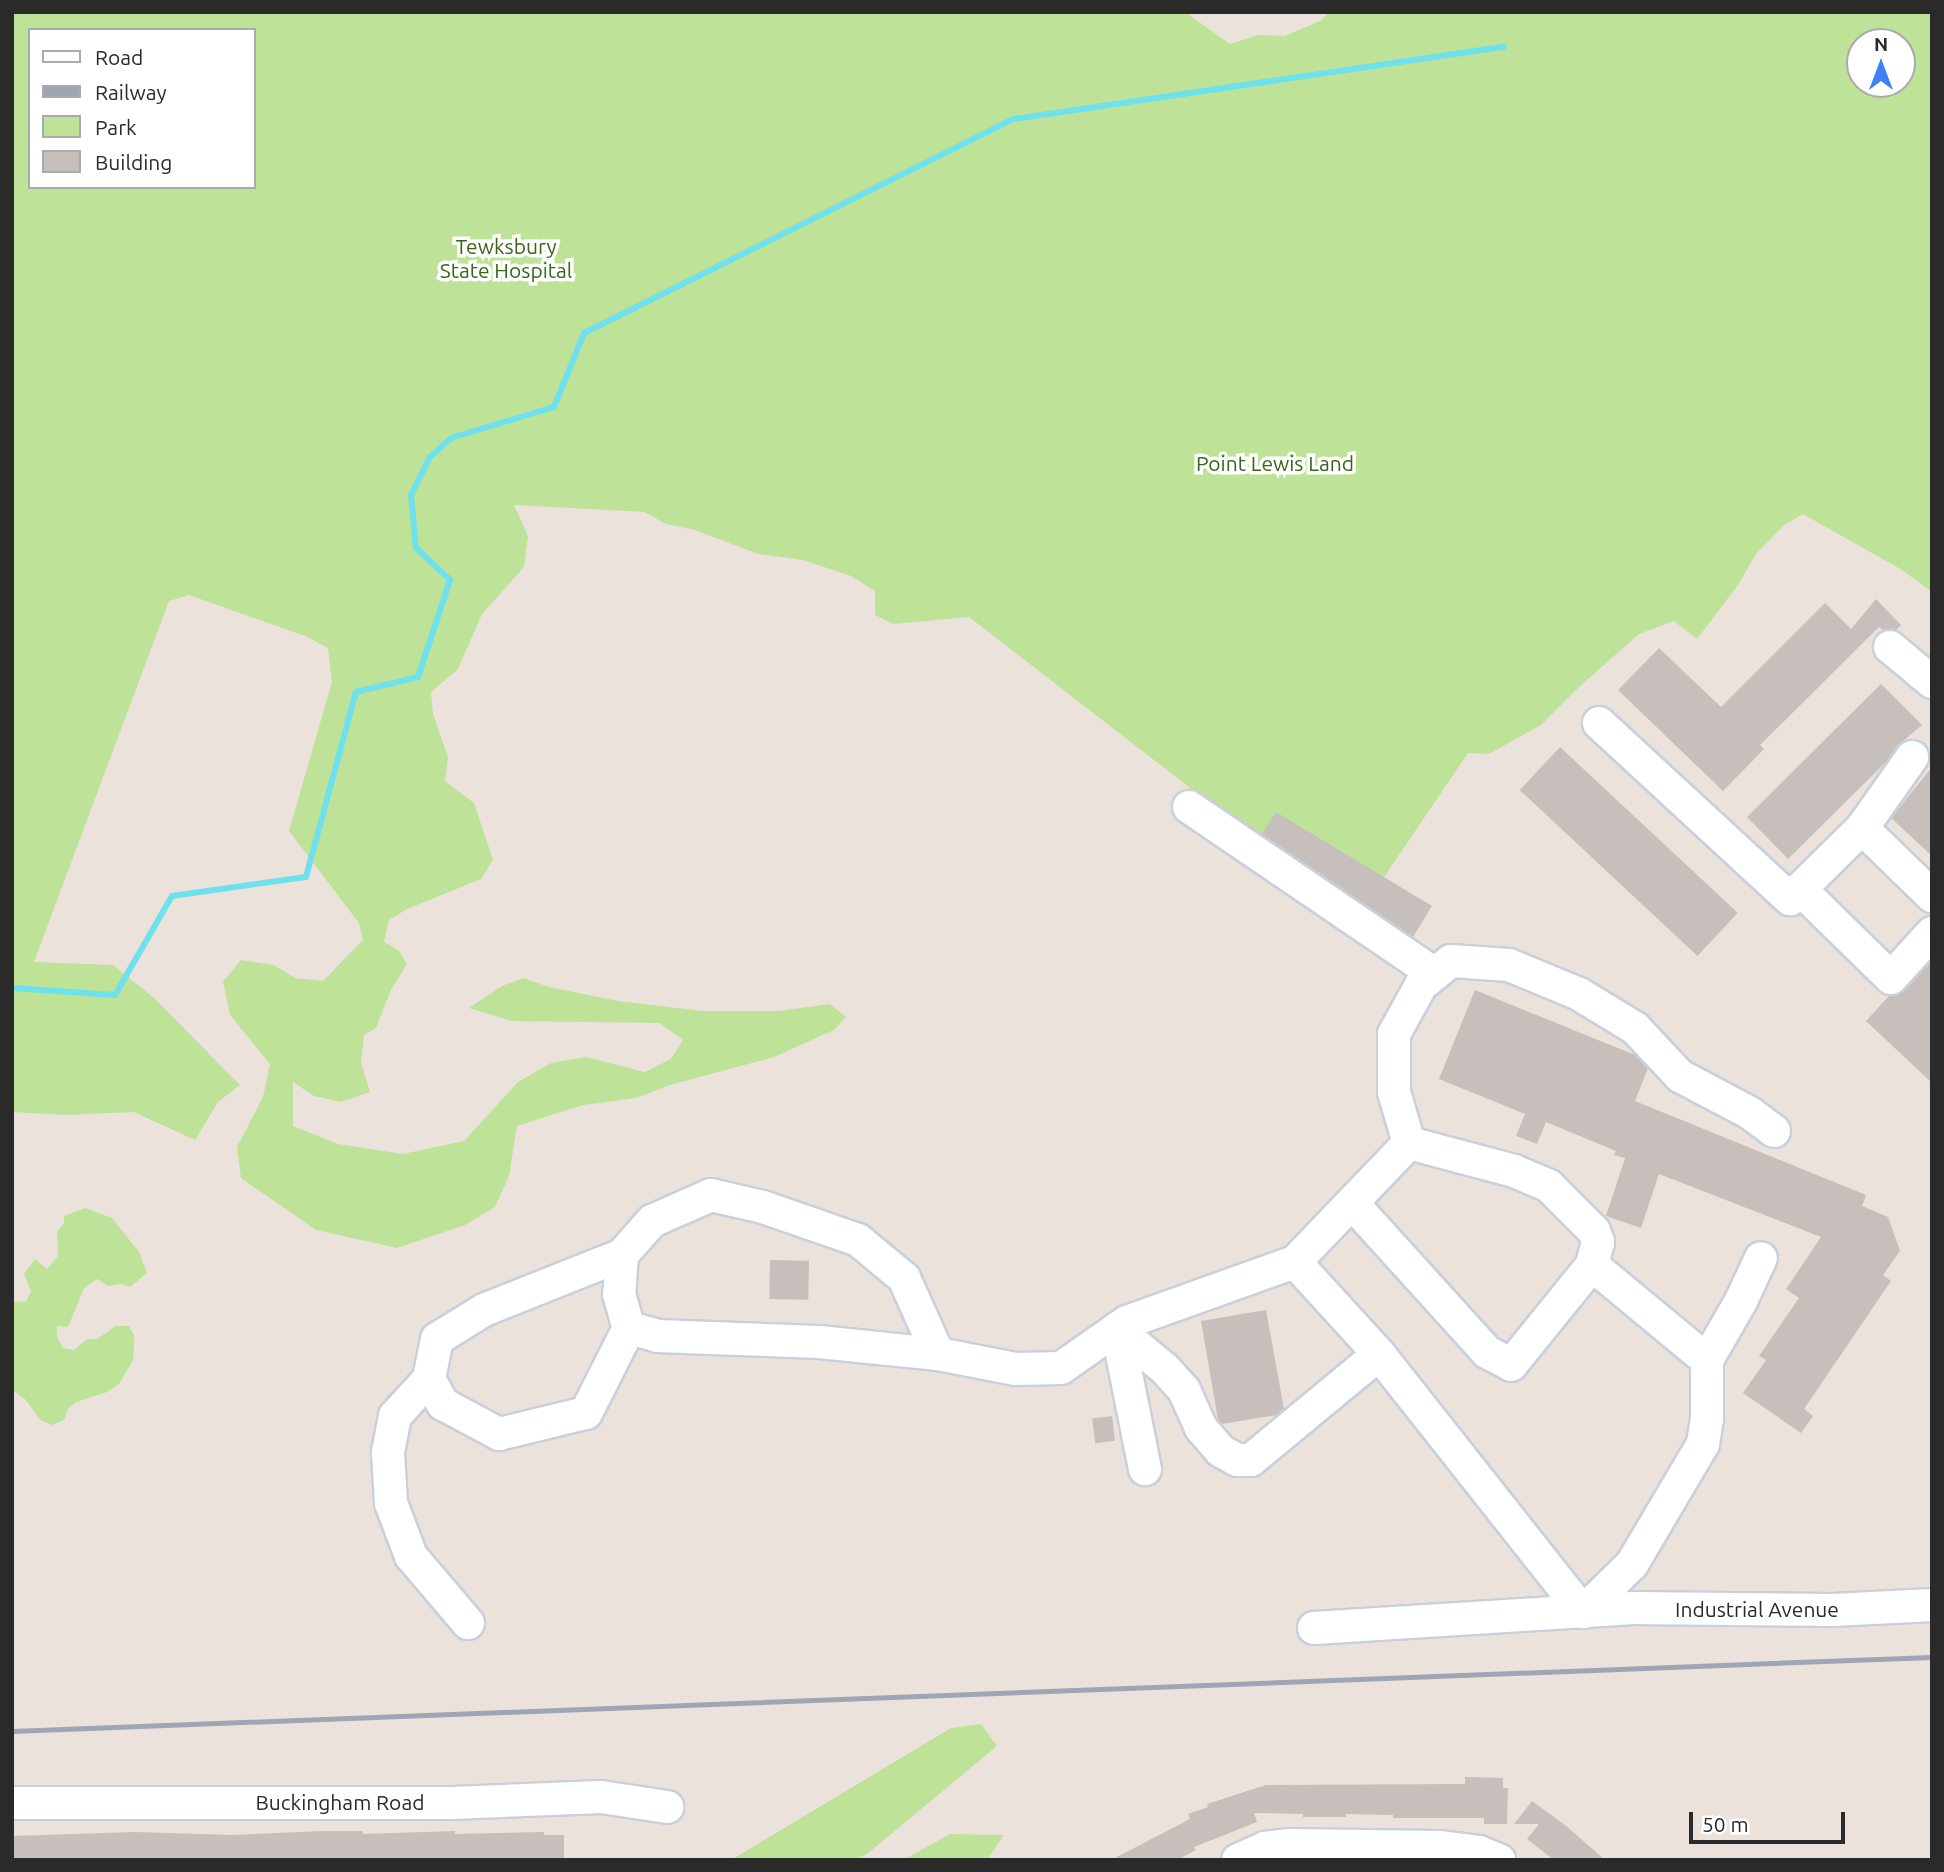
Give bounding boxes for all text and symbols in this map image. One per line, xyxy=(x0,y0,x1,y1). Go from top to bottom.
legend xyxy=(28,28,256,189)
north arrow xyxy=(1846,28,1916,98)
text: N xyxy=(1874,33,1888,55)
text: Road xyxy=(95,45,143,69)
text: Railway xyxy=(95,80,167,104)
text: Park xyxy=(95,115,137,139)
text: Building xyxy=(95,150,172,174)
park label: Tewksbury State Hospital xyxy=(440,233,572,283)
park label: Point Lewis Land xyxy=(1196,450,1354,476)
street label: Industrial Avenue xyxy=(1675,1596,1839,1622)
street label: Buckingham Road xyxy=(256,1789,424,1815)
scale bar xyxy=(1692,1798,1848,1842)
text: 50 m xyxy=(1702,1812,1749,1836)

